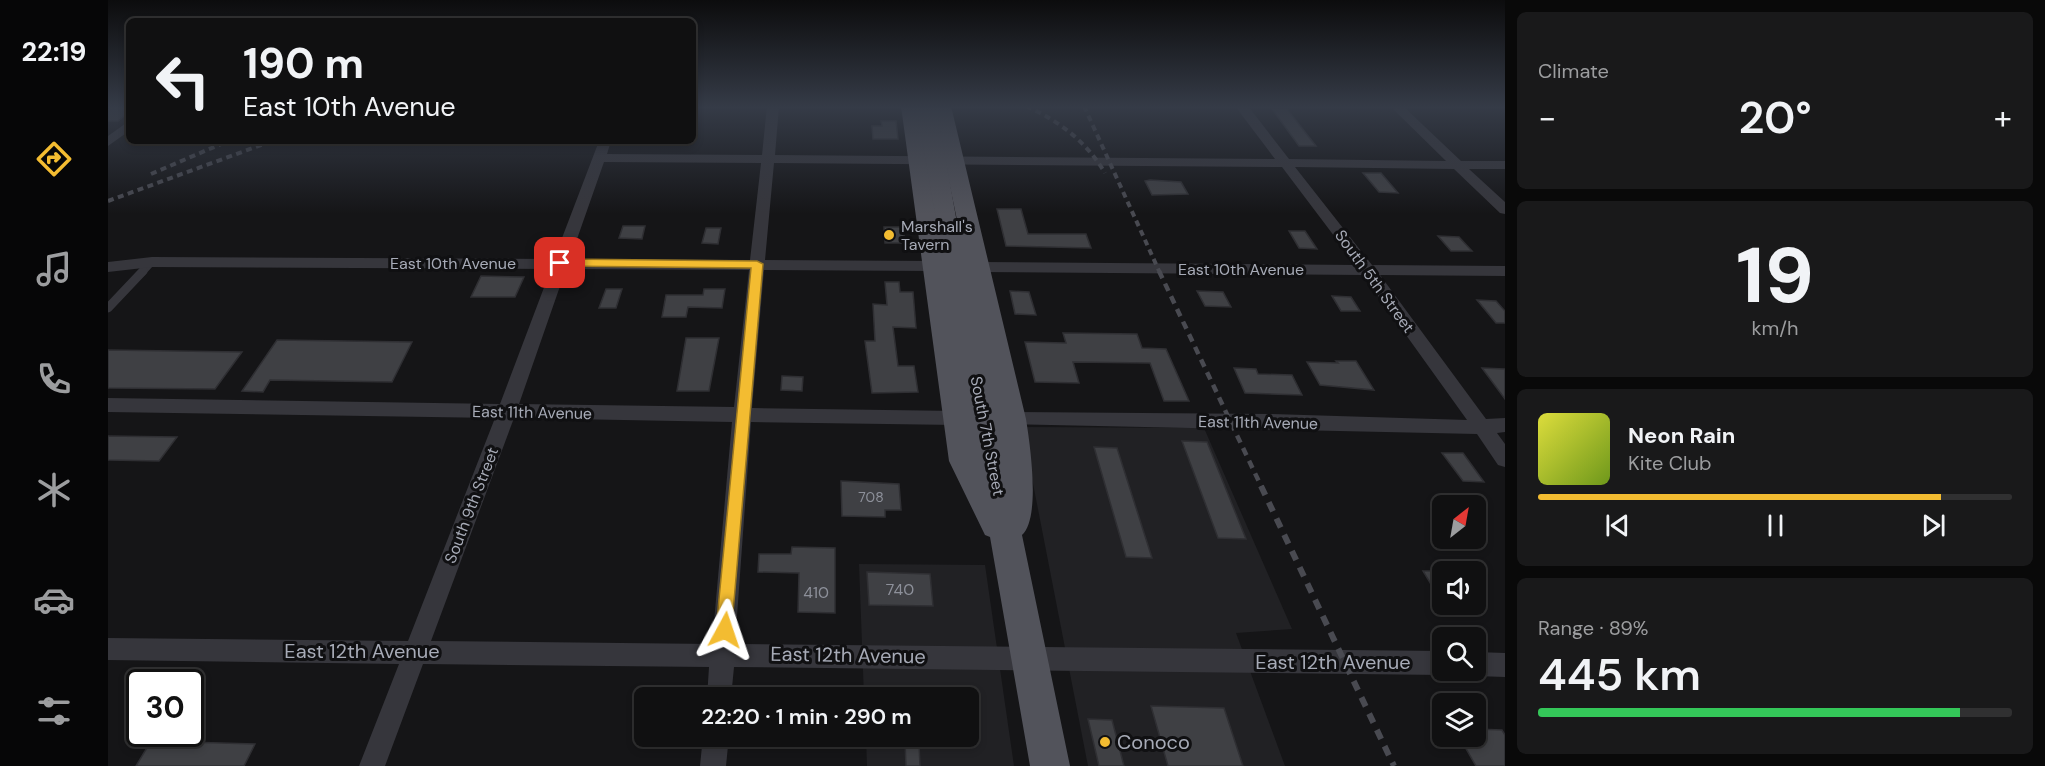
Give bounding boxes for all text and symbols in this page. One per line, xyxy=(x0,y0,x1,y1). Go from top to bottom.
text: 22:19 xyxy=(22,34,87,69)
text: 190 m xyxy=(243,36,364,91)
icon: left xyxy=(144,42,222,120)
text: Climate xyxy=(1538,58,1609,84)
text: 20° xyxy=(1738,88,1812,147)
text: East 10th Avenue xyxy=(243,89,456,124)
text: − xyxy=(1538,96,1556,139)
text: + xyxy=(1994,96,2012,139)
icon: directions xyxy=(33,138,75,180)
place label: Marshall's Tavern xyxy=(901,216,973,255)
text: 19 xyxy=(1736,225,1814,326)
street label: South 5th Street xyxy=(1330,226,1419,337)
marker: Marshall's Tavern xyxy=(882,228,896,242)
pin xyxy=(534,237,585,288)
icon: arrive xyxy=(543,246,576,279)
icon: music xyxy=(33,248,75,290)
street label: East 10th Avenue xyxy=(390,253,516,274)
street label: East 10th Avenue xyxy=(1178,259,1304,280)
text: km/h xyxy=(1751,315,1799,341)
icon: phone xyxy=(33,358,75,400)
street label: South 7th Street xyxy=(966,375,1009,498)
street label: East 11th Avenue xyxy=(472,401,592,424)
street label: East 11th Avenue xyxy=(1198,411,1318,434)
text: Neon Rain xyxy=(1628,421,1735,450)
street label: South 9th Street xyxy=(440,444,503,566)
text: Kite Club xyxy=(1628,450,1712,476)
icon: climate xyxy=(33,469,75,511)
house number: 708 xyxy=(858,488,884,506)
north arrow xyxy=(1432,495,1486,549)
map controls xyxy=(1432,495,1486,747)
icon: previous xyxy=(1601,509,1634,542)
icon: pause xyxy=(1759,509,1792,542)
icon: next xyxy=(1917,509,1950,542)
button: sound xyxy=(1432,561,1486,615)
icon: car xyxy=(33,579,75,621)
house number: 740 xyxy=(886,579,914,600)
house number: 410 xyxy=(803,582,829,603)
position arrow xyxy=(693,598,757,662)
text: Range · 89% xyxy=(1538,615,1649,641)
button: search xyxy=(1432,627,1486,681)
street label: East 12th Avenue xyxy=(284,638,440,664)
street label: East 12th Avenue xyxy=(770,641,926,669)
text: 445 km xyxy=(1538,645,1701,704)
street label: East 12th Avenue xyxy=(1255,649,1411,675)
speed limit sign: 30 xyxy=(126,669,204,747)
icon: filters xyxy=(33,690,75,732)
button: layers xyxy=(1432,693,1486,747)
text: 22:20 · 1 min · 290 m xyxy=(701,702,912,731)
place label: Conoco xyxy=(1117,729,1190,755)
marker: Conoco xyxy=(1098,735,1112,749)

